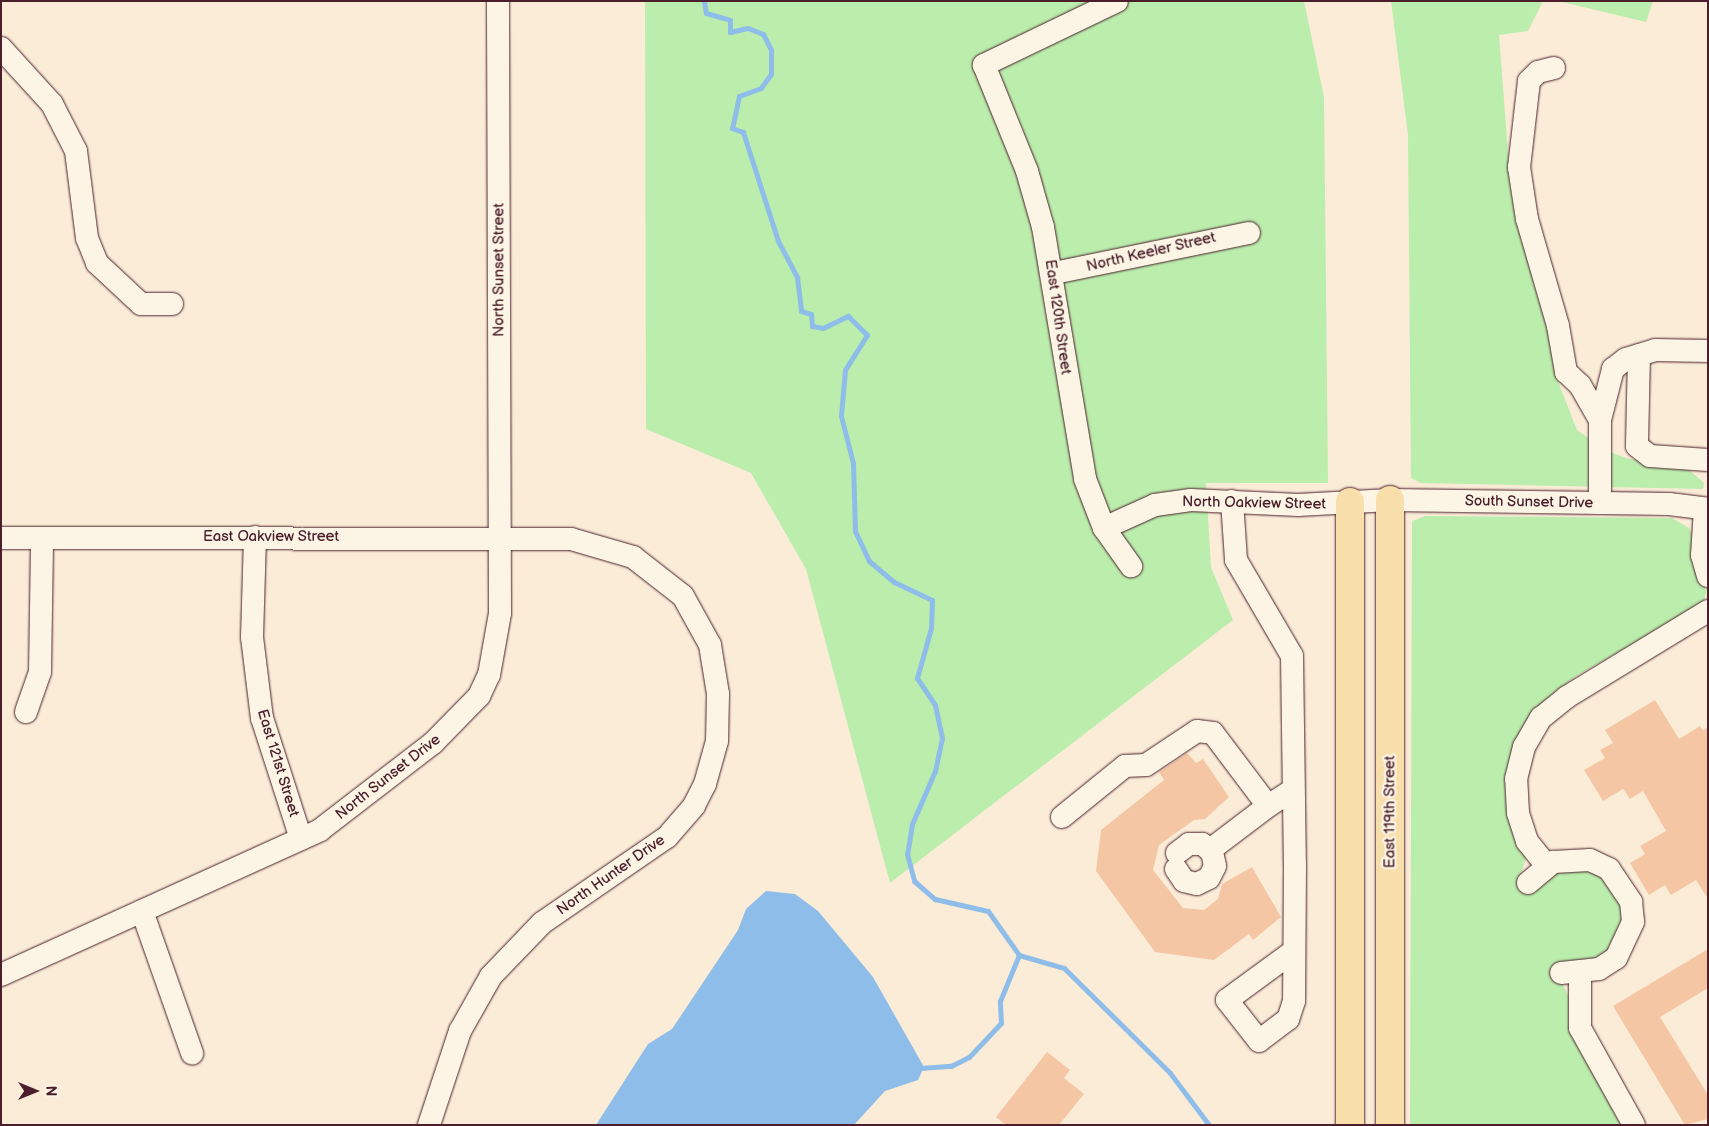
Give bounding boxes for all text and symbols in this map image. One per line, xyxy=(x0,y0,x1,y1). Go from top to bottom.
street label: North Sunset Street xyxy=(490,203,508,337)
street label: North Keeler Street xyxy=(1084,228,1218,276)
street label: East 120th Street xyxy=(1041,258,1075,376)
street label: South Sunset Drive xyxy=(1464,492,1594,512)
street label: North Oakview Street xyxy=(1182,493,1326,513)
street label: East Oakview Street xyxy=(203,528,339,546)
street label: East 121st Street xyxy=(253,707,303,819)
street label: North Sunset Drive xyxy=(332,730,444,824)
street label: East 119th Street xyxy=(1381,756,1399,868)
street label: North Hunter Drive xyxy=(553,831,669,919)
north arrow xyxy=(10,1066,60,1116)
text: N xyxy=(42,1086,59,1096)

